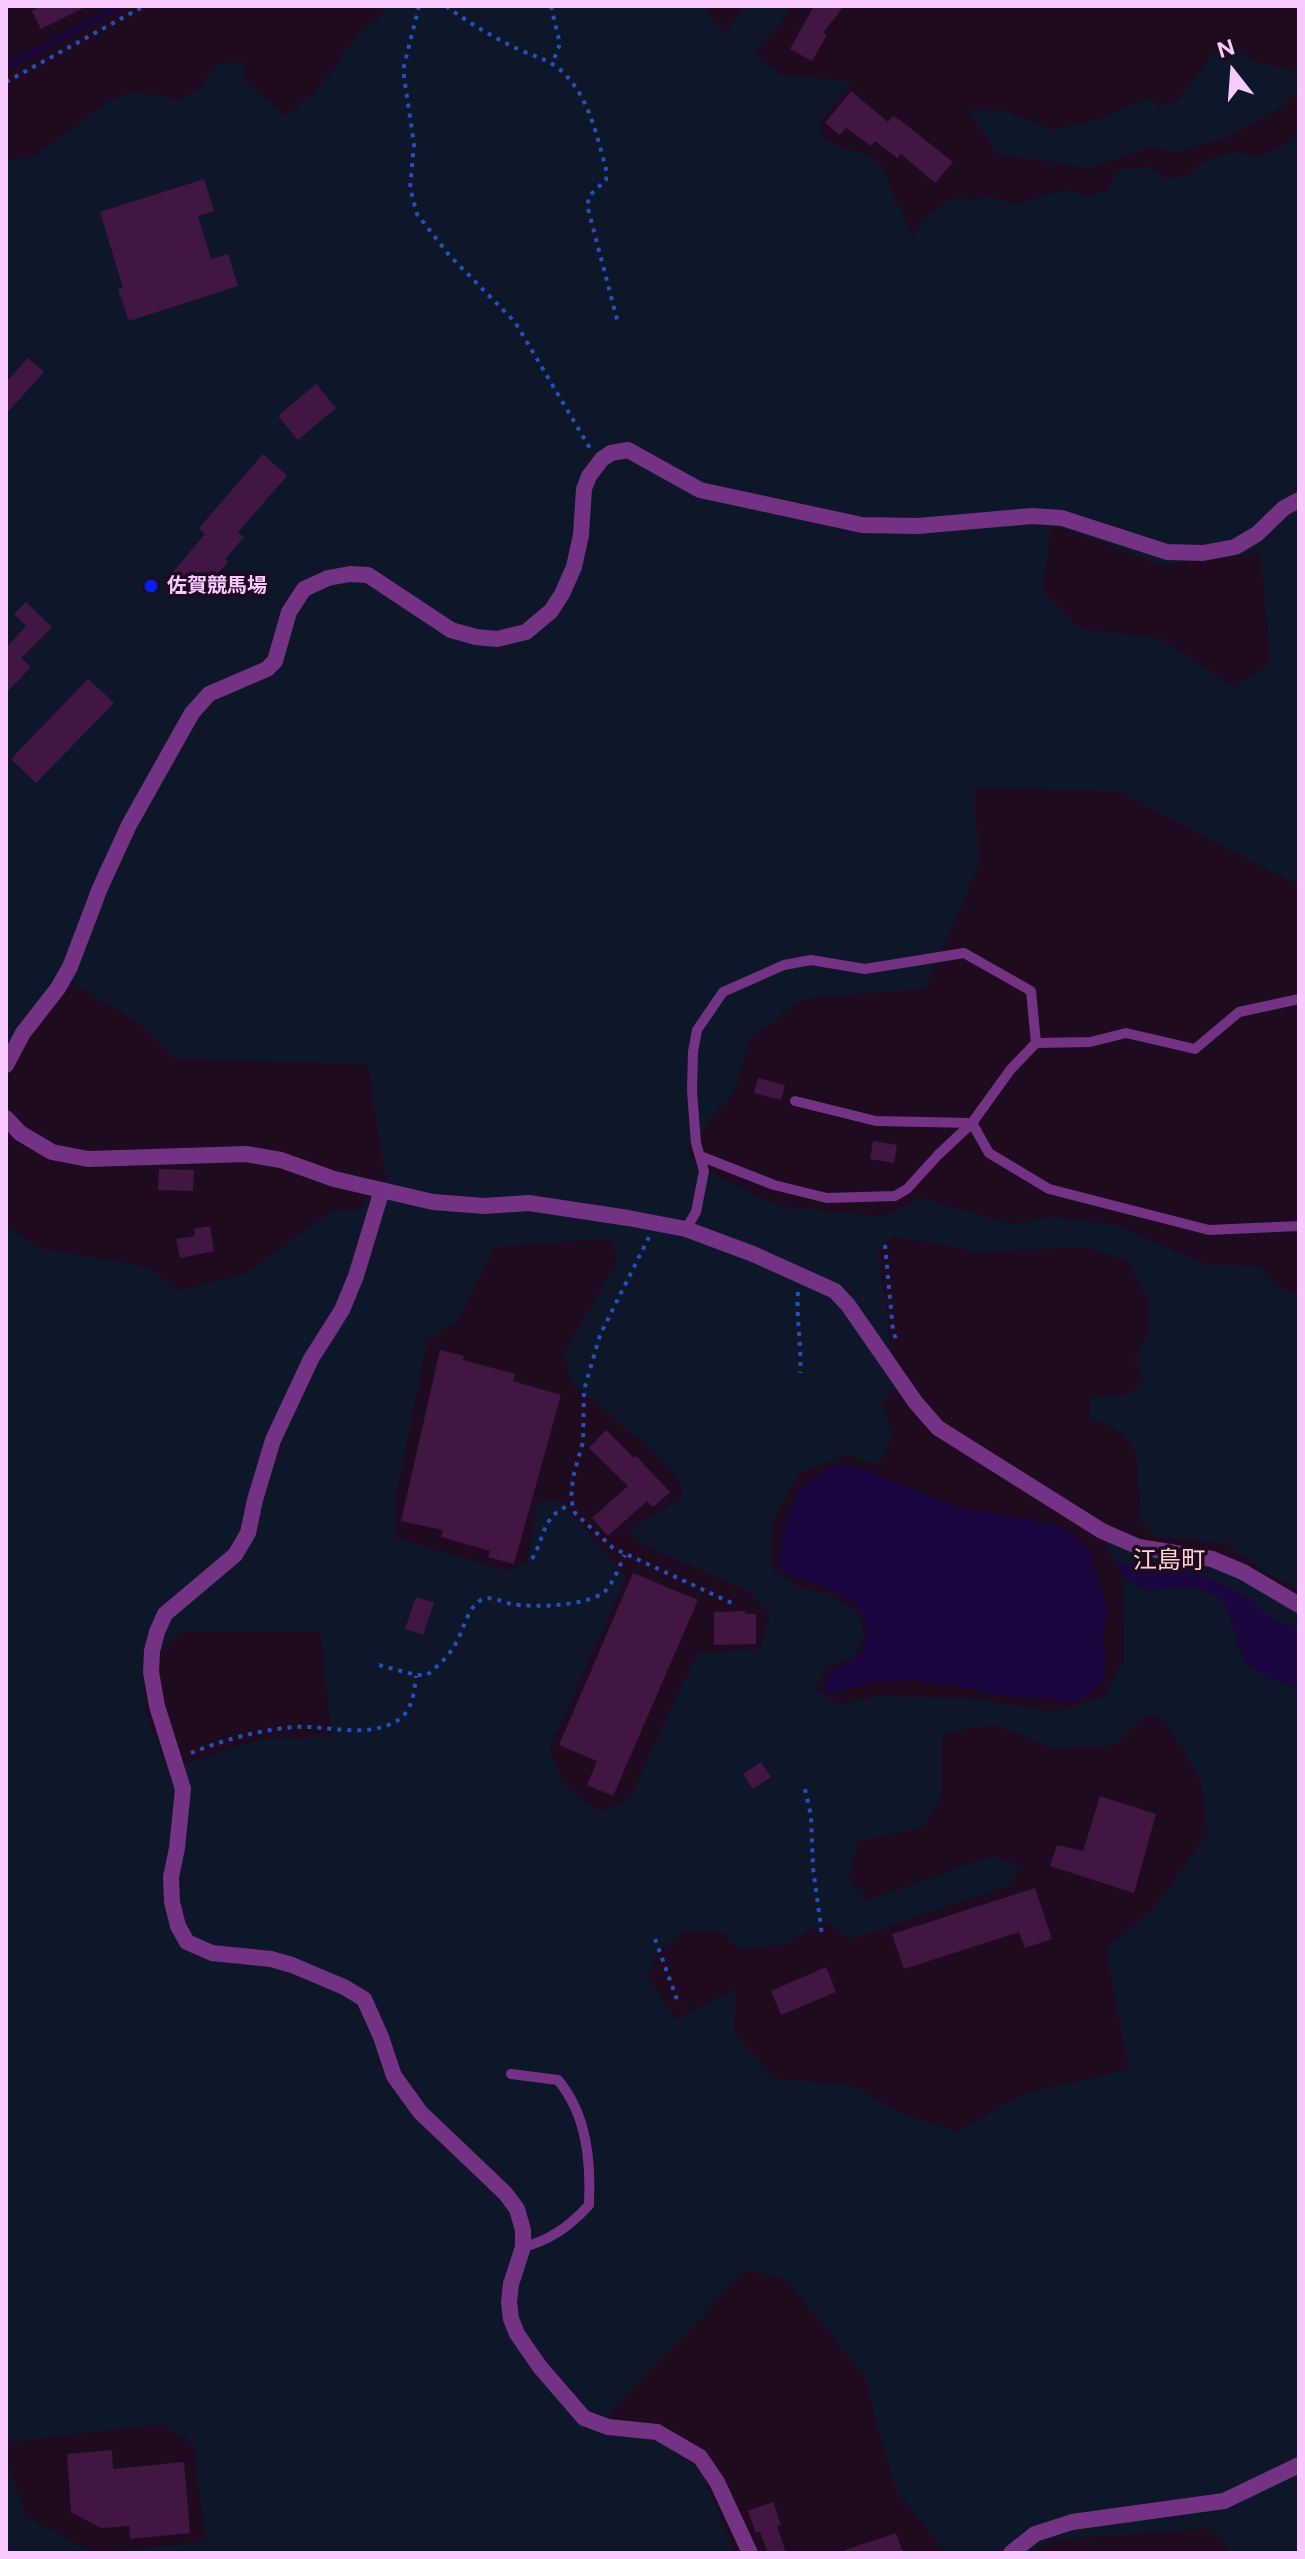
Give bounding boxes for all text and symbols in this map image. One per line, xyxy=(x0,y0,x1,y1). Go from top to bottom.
north arrow xyxy=(1193,32,1273,112)
text: N xyxy=(1214,33,1238,64)
place label: 佐賀競馬場 xyxy=(167,574,267,598)
marker: 佐賀競馬場 xyxy=(142,577,160,595)
district label: 江島町 xyxy=(1133,1547,1205,1575)

